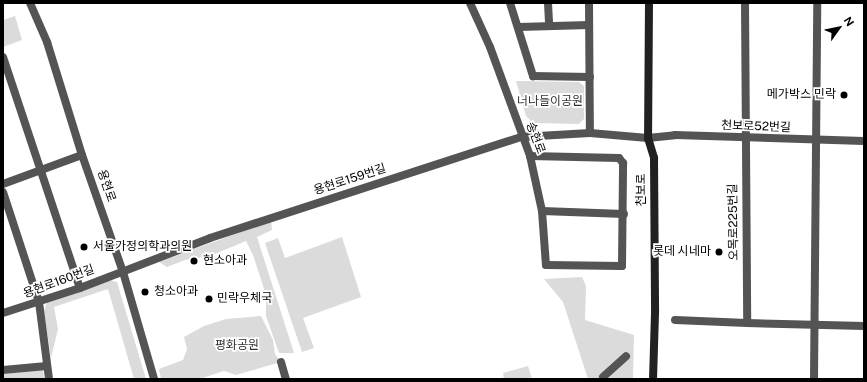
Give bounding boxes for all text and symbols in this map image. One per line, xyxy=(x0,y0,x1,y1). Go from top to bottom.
north arrow xyxy=(819,8,859,48)
text: N xyxy=(842,15,856,28)
place label: 메가박스 민락 xyxy=(767,88,836,102)
marker: 메가박스 민락 xyxy=(839,90,849,100)
park label: 너나들이공원 xyxy=(517,95,583,109)
street label: 천보로52번길 xyxy=(721,119,791,135)
street label: 송현로 xyxy=(522,120,548,156)
street label: 용현로159번길 xyxy=(312,162,388,198)
street label: 용현로 xyxy=(94,168,118,204)
street label: 천보로 xyxy=(635,173,649,207)
street label: 오목로225번길 xyxy=(726,183,742,261)
place label: 서울가정의학과의원 xyxy=(93,240,192,254)
marker: 서울가정의학과의원 xyxy=(78,241,90,253)
place label: 롯데 시네마 xyxy=(653,245,711,259)
marker: 롯데 시네마 xyxy=(714,247,724,257)
place label: 현소아과 xyxy=(203,254,247,268)
marker: 현소아과 xyxy=(188,255,200,267)
street label: 용현로160번길 xyxy=(21,262,97,302)
place label: 청소아과 xyxy=(154,285,198,299)
marker: 청소아과 xyxy=(139,286,151,298)
place label: 민락우체국 xyxy=(217,292,272,306)
marker: 민락우체국 xyxy=(204,294,214,304)
park label: 평화공원 xyxy=(215,339,259,353)

